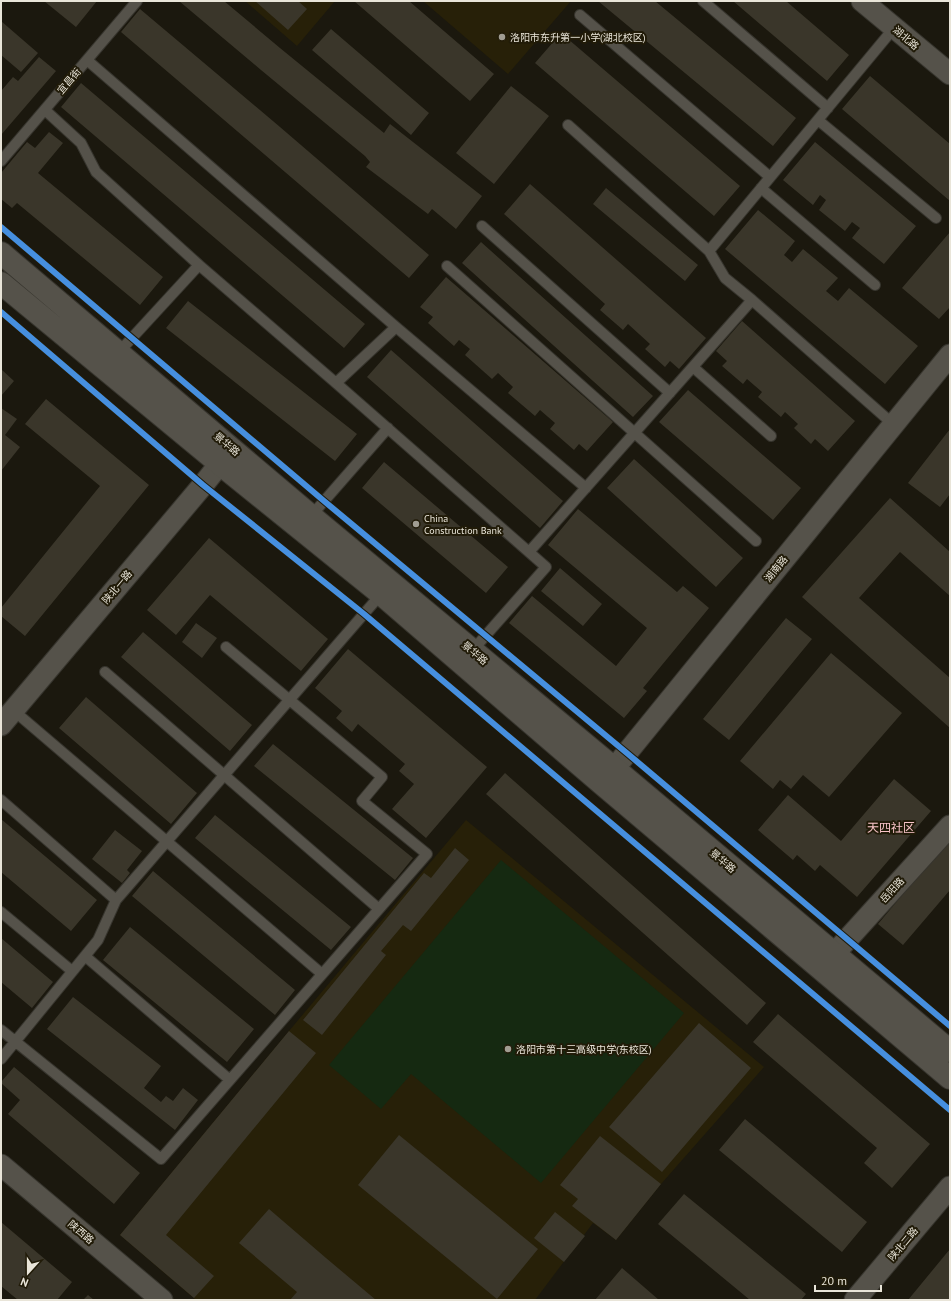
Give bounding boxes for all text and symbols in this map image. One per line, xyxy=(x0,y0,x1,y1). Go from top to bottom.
street label: 湖北路 xyxy=(890,23,922,53)
place label: 洛阳市东升第一小学(湖北校区) xyxy=(510,31,646,44)
marker: 洛阳市东升第一小学(湖北校区) xyxy=(497,32,507,42)
street label: 宜昌街 xyxy=(54,65,84,97)
street label: 景华路 xyxy=(211,429,243,459)
place label: China Construction Bank xyxy=(424,512,502,537)
marker: China Construction Bank xyxy=(411,519,421,529)
street label: 湖南路 xyxy=(762,553,790,585)
street label: 陕北一路 xyxy=(99,568,135,606)
street label: 景华路 xyxy=(459,638,491,668)
district label: 天四社区 xyxy=(867,820,915,835)
street label: 景华路 xyxy=(707,846,739,876)
street label: 岳阳路 xyxy=(877,875,907,905)
place label: 洛阳市第十三高级中学(东校区) xyxy=(516,1043,652,1056)
marker: 洛阳市第十三高级中学(东校区) xyxy=(503,1044,513,1054)
street label: 陕西路 xyxy=(65,1217,97,1247)
street label: 陕北二路 xyxy=(885,1225,921,1263)
north arrow xyxy=(8,1253,48,1293)
scale bar xyxy=(815,1267,881,1293)
text: 20 m xyxy=(821,1273,847,1288)
text: N xyxy=(19,1275,30,1290)

